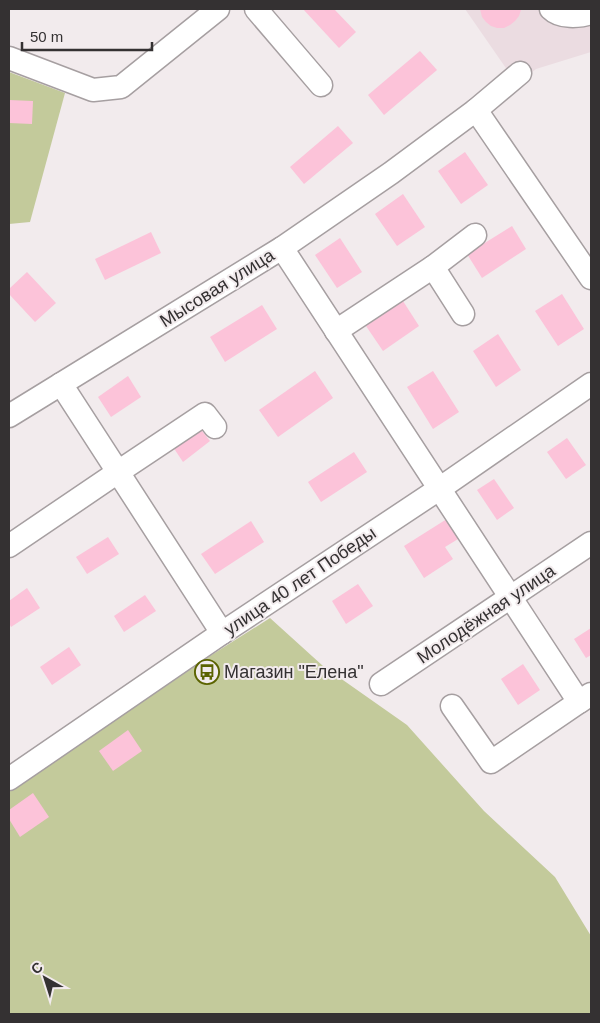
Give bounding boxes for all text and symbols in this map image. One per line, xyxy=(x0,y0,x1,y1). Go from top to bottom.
scale bar xyxy=(22,20,152,52)
text: 50 m xyxy=(30,28,63,45)
street label: Мысовая улица xyxy=(156,244,279,331)
street label: улица 40 лет Победы xyxy=(220,523,380,639)
street label: Молодёжная улица xyxy=(413,560,560,668)
bus stop icon: Магазин "Елена" xyxy=(194,659,220,685)
place label: Магазин "Елена" xyxy=(224,662,364,682)
north arrow xyxy=(20,953,70,1003)
text: С xyxy=(28,958,46,977)

